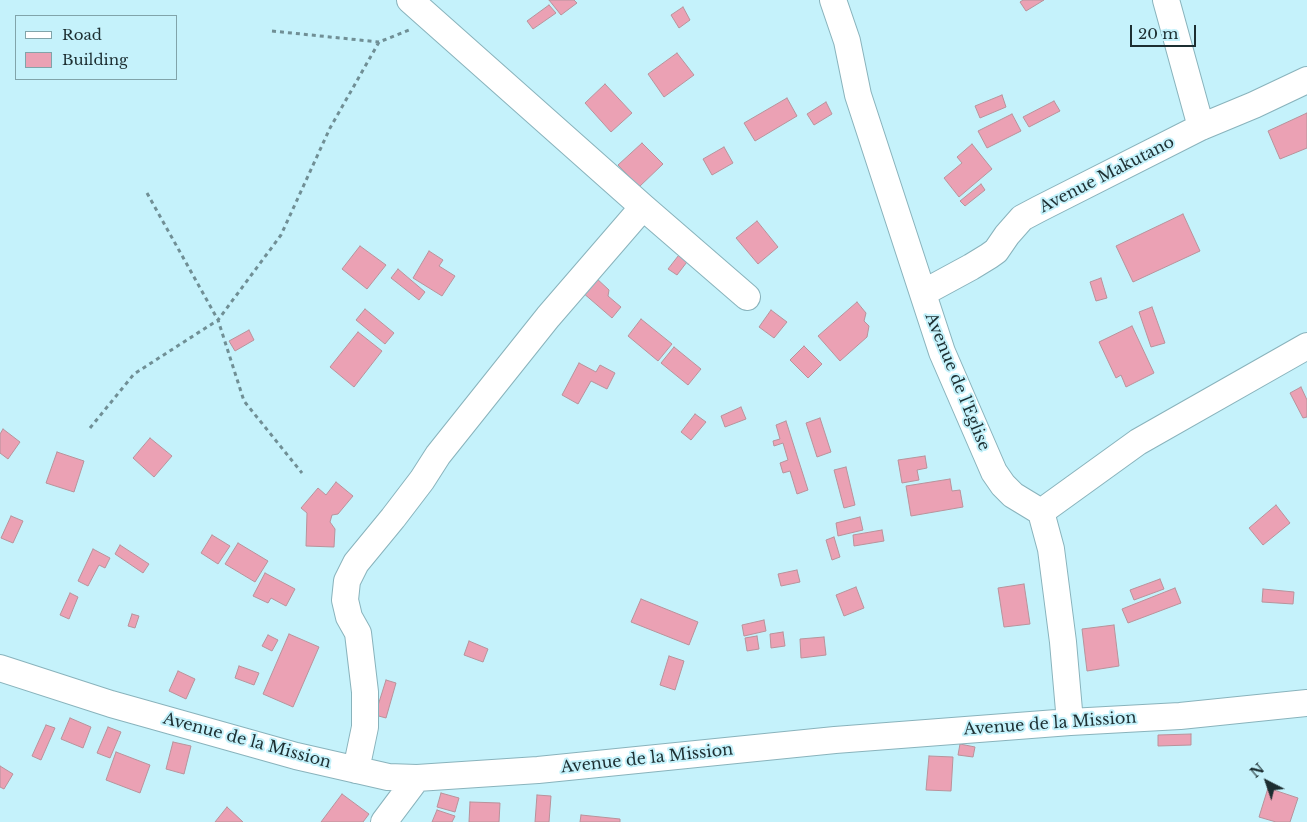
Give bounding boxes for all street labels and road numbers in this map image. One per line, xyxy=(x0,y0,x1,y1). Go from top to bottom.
street label: Avenue Makutano xyxy=(1036,133,1178,217)
street label: Avenue de l'Eglise xyxy=(921,310,993,454)
street label: Avenue de la Mission xyxy=(963,708,1137,740)
street label: Avenue de la Mission xyxy=(161,709,333,773)
street label: Avenue de la Mission xyxy=(560,740,734,778)

